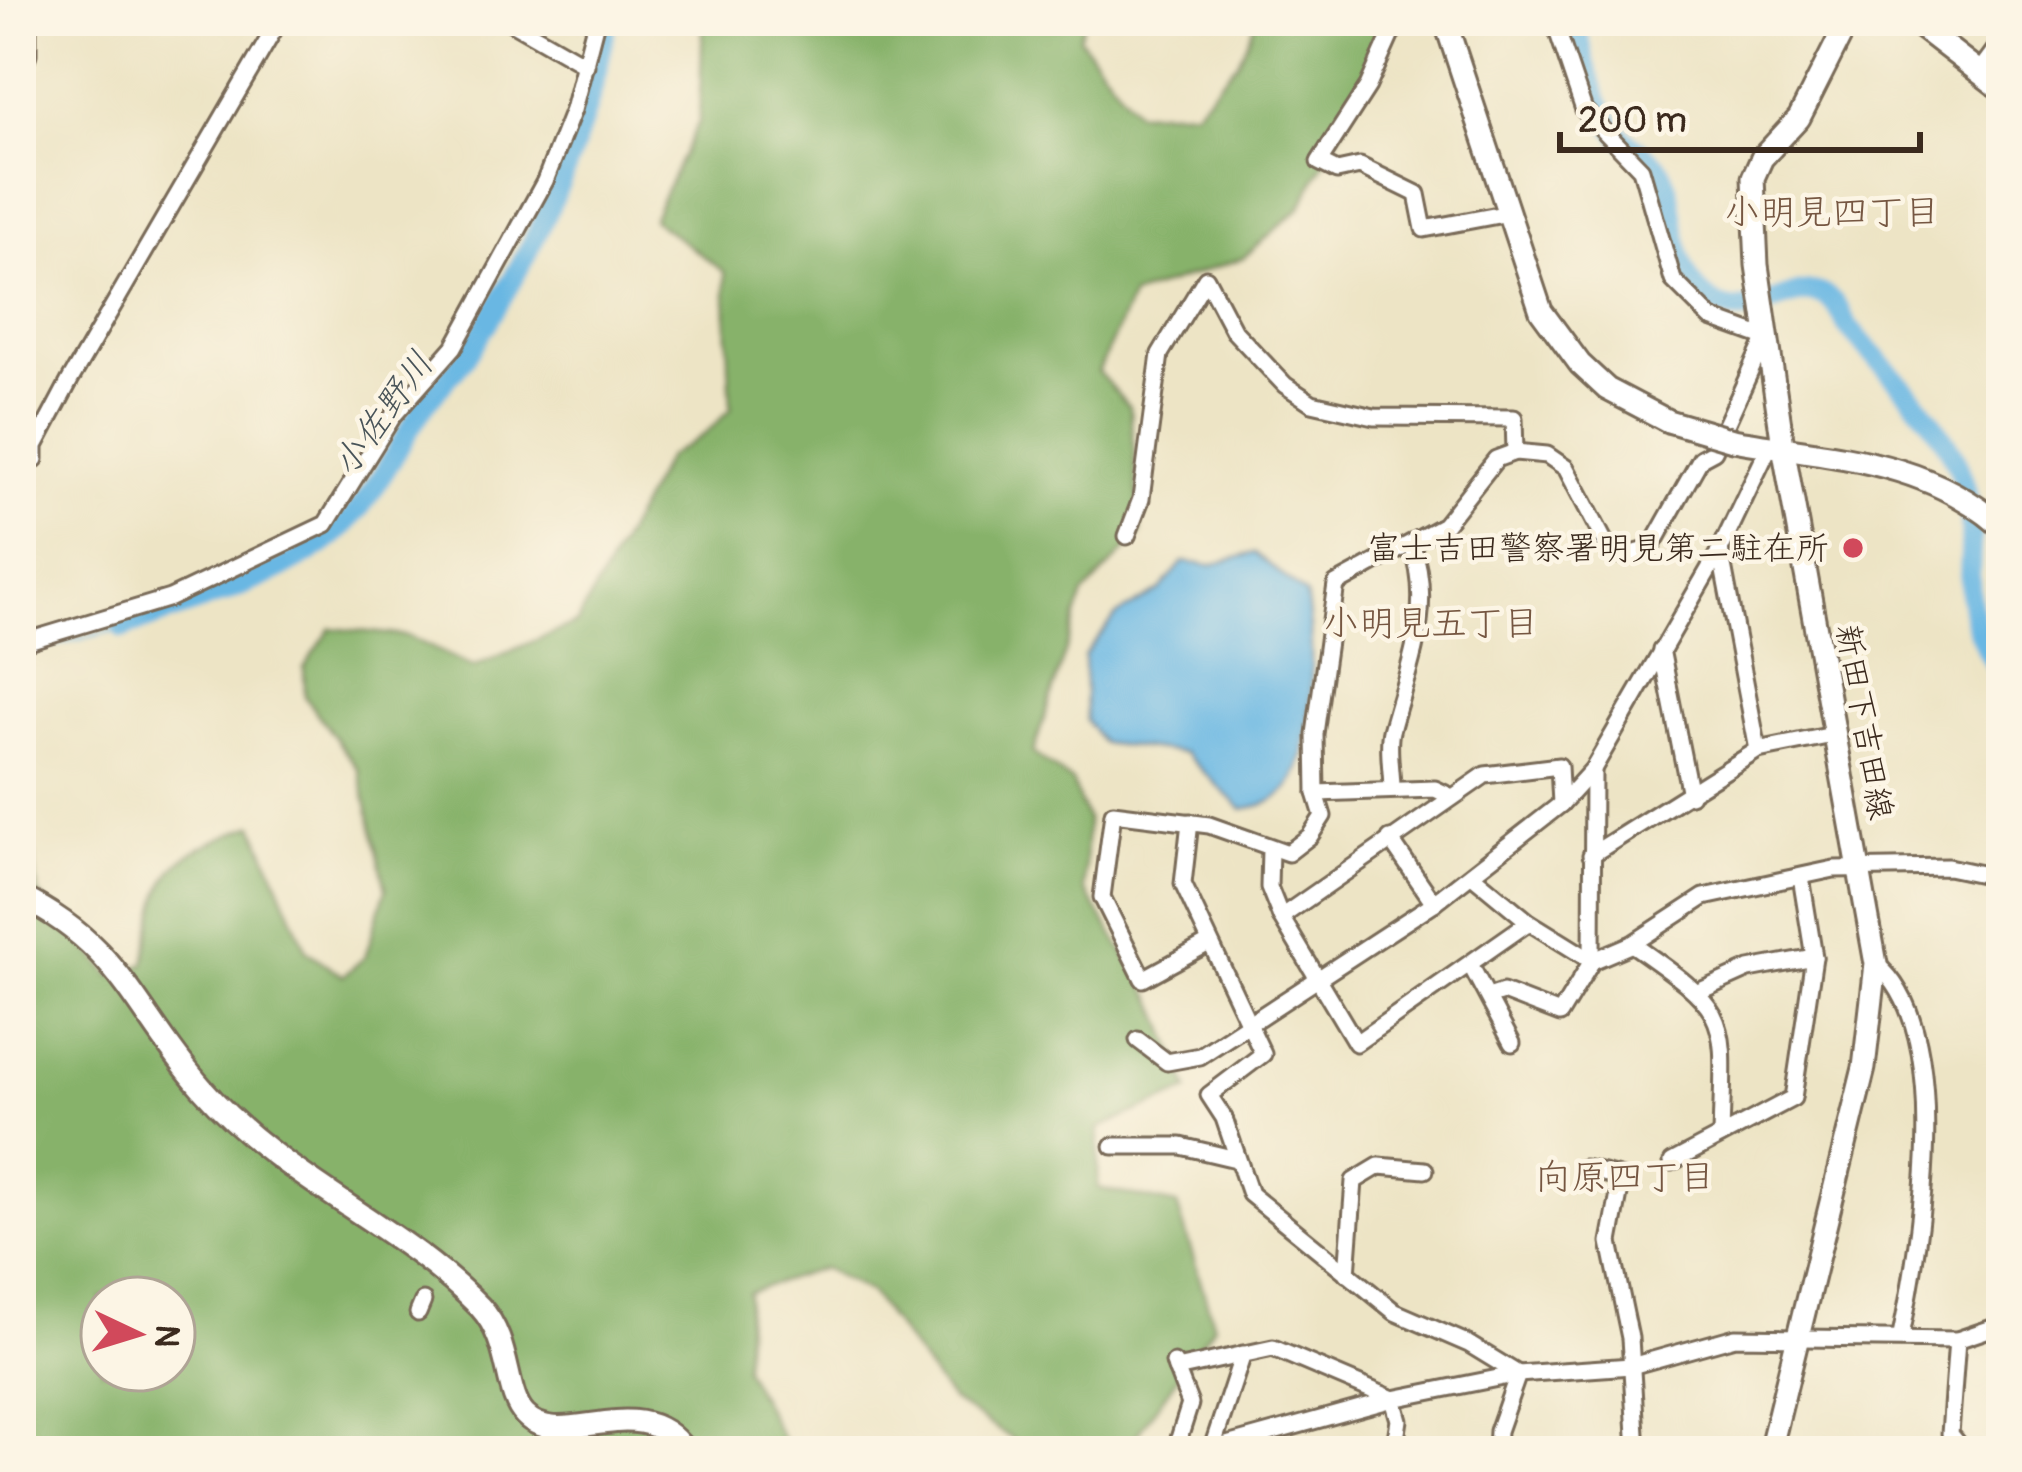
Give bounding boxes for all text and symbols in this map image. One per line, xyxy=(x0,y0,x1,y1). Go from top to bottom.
scale bar xyxy=(1560,78,1920,152)
text: 200 m xyxy=(1578,98,1687,143)
district label: 小明見四丁目 xyxy=(1724,190,1940,235)
water label: 小佐野川 xyxy=(322,343,444,485)
place label: 富士吉田警察署明見第二駐在所 xyxy=(1367,528,1829,569)
marker: 富士吉田警察署明見第二駐在所 xyxy=(1840,535,1866,561)
district label: 小明見五丁目 xyxy=(1323,601,1539,646)
street label: 新田下吉田線 xyxy=(1827,621,1901,823)
district label: 向原四丁目 xyxy=(1535,1155,1715,1200)
north arrow xyxy=(78,1274,198,1394)
text: N xyxy=(145,1323,188,1349)

